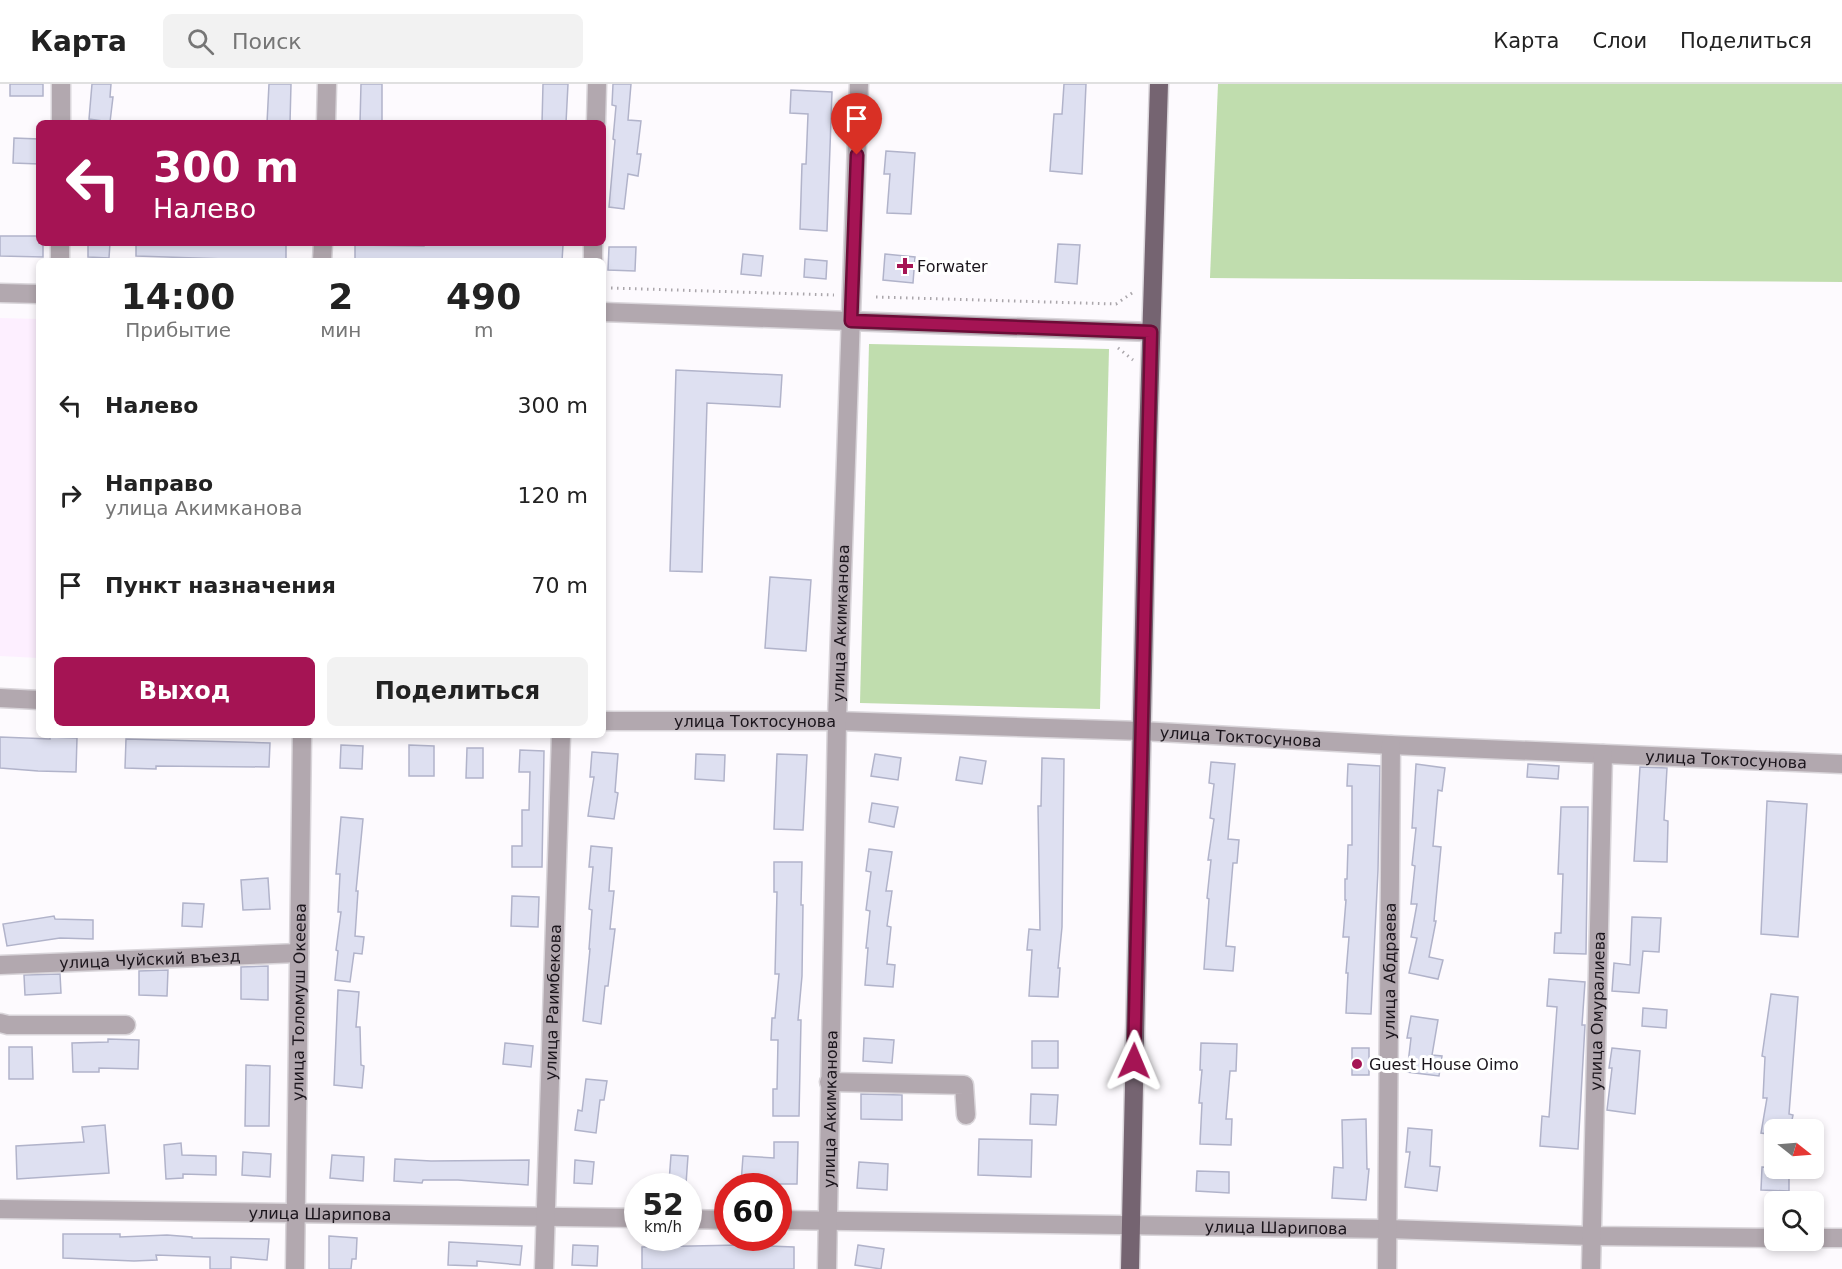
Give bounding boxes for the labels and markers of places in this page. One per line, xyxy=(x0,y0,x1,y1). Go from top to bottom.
pin xyxy=(831,93,882,155)
place label: Forwater xyxy=(917,257,988,276)
marker: Forwater xyxy=(898,259,912,273)
place label: Guest House Oimo xyxy=(1369,1055,1519,1074)
marker: Guest House Oimo xyxy=(1350,1057,1364,1071)

